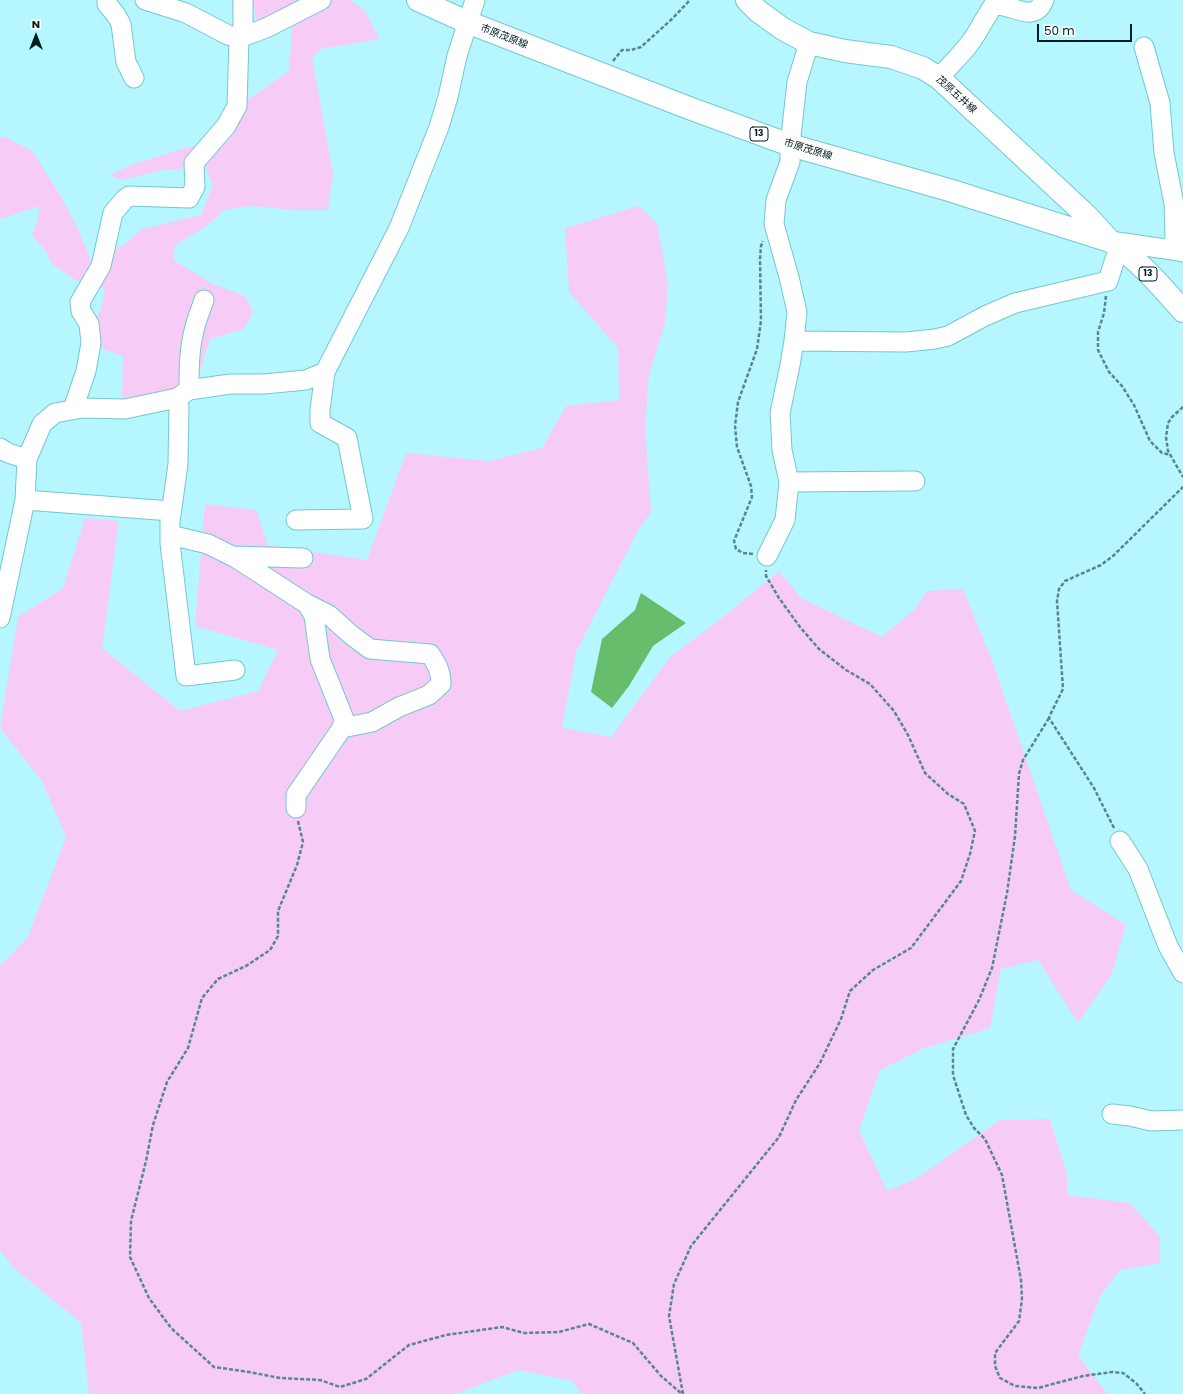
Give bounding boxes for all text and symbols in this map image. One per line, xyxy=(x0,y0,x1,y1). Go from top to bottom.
north arrow xyxy=(16,16,56,56)
text: N xyxy=(32,16,40,32)
scale bar xyxy=(1039,16,1134,42)
street label: 市原茂原線 xyxy=(479,22,529,52)
text: 50 m xyxy=(1044,22,1075,39)
street label: 茂原五井線 xyxy=(933,74,979,116)
road number: 13 xyxy=(750,127,768,141)
street label: 市原茂原線 xyxy=(782,137,834,163)
road number: 13 xyxy=(1139,267,1157,281)

